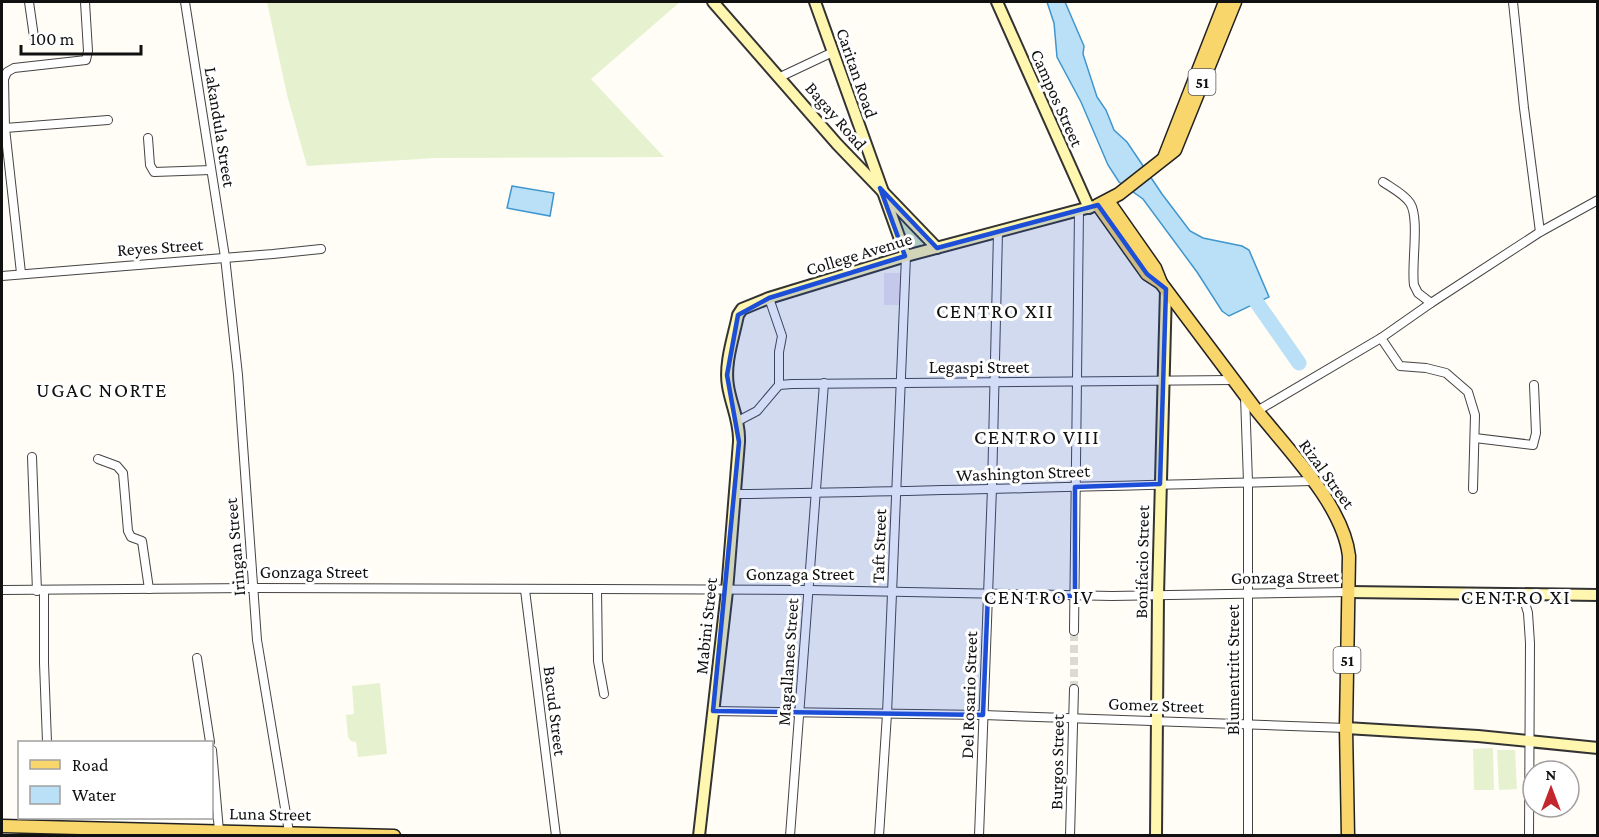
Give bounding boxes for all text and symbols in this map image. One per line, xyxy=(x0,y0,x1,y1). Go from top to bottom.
scale bar xyxy=(21,18,141,56)
street label: Caritan Road xyxy=(832,25,882,121)
text: 100 m xyxy=(30,29,75,49)
street label: Campos Street xyxy=(1027,46,1088,151)
street label: Lakandula Street xyxy=(201,65,240,190)
road number: 51 xyxy=(1188,69,1216,95)
street label: Bagay Road xyxy=(801,78,871,154)
street label: College Avenue xyxy=(804,228,914,280)
street label: Reyes Street xyxy=(116,234,205,260)
district label: CENTRO XII xyxy=(936,299,1054,323)
street label: Legaspi Street xyxy=(929,357,1030,377)
district label: UGAC NORTE xyxy=(36,378,168,402)
district label: CENTRO VIII xyxy=(974,425,1100,449)
street label: Rizal Street xyxy=(1295,435,1359,513)
street label: Washington Street xyxy=(956,461,1091,485)
street label: Iringan Street xyxy=(221,496,249,597)
street label: Bonifacio Street xyxy=(1131,504,1153,619)
street label: Taft Street xyxy=(868,507,890,583)
street label: Gonzaga Street xyxy=(260,562,369,582)
street label: Gonzaga Street xyxy=(746,564,855,584)
street label: Gonzaga Street xyxy=(1231,566,1340,588)
street label: Mabini Street xyxy=(691,576,721,675)
district label: CENTRO IV xyxy=(984,585,1094,609)
district label: CENTRO XI xyxy=(1461,585,1571,609)
street label: Magallanes Street xyxy=(774,596,803,727)
street label: Blumentritt Street xyxy=(1223,604,1243,735)
street label: Del Rosario Street xyxy=(957,630,981,759)
road number: 51 xyxy=(1334,647,1360,673)
street label: Bacud Street xyxy=(540,665,571,758)
street label: Gomez Street xyxy=(1108,693,1205,717)
street label: Burgos Street xyxy=(1046,713,1068,810)
legend xyxy=(18,741,213,819)
text: Road xyxy=(72,755,109,775)
north arrow xyxy=(1521,759,1581,819)
text: N xyxy=(1546,766,1557,783)
text: Water xyxy=(72,785,117,805)
street label: Luna Street xyxy=(229,803,312,825)

